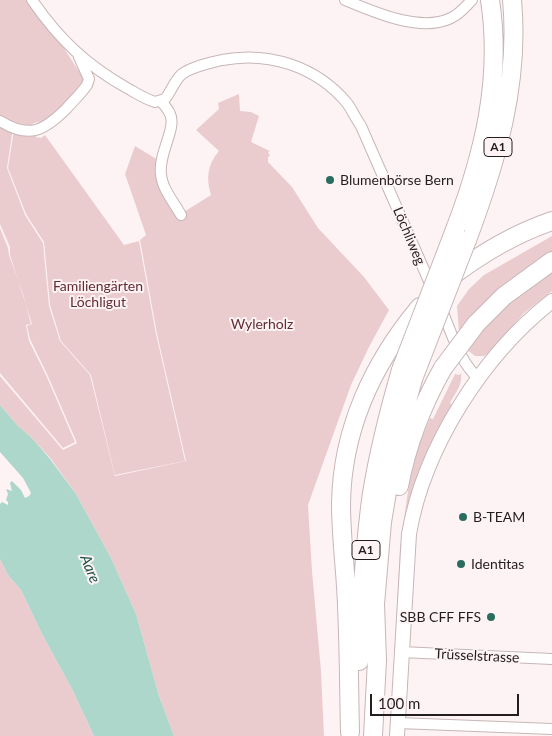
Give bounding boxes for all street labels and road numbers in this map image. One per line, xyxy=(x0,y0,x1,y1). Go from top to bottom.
road number: A1 xyxy=(484,138,512,156)
street label: Löchliweg xyxy=(389,204,429,268)
road number: A1 xyxy=(352,540,380,560)
street label: Trüsselstrasse xyxy=(434,645,520,667)

